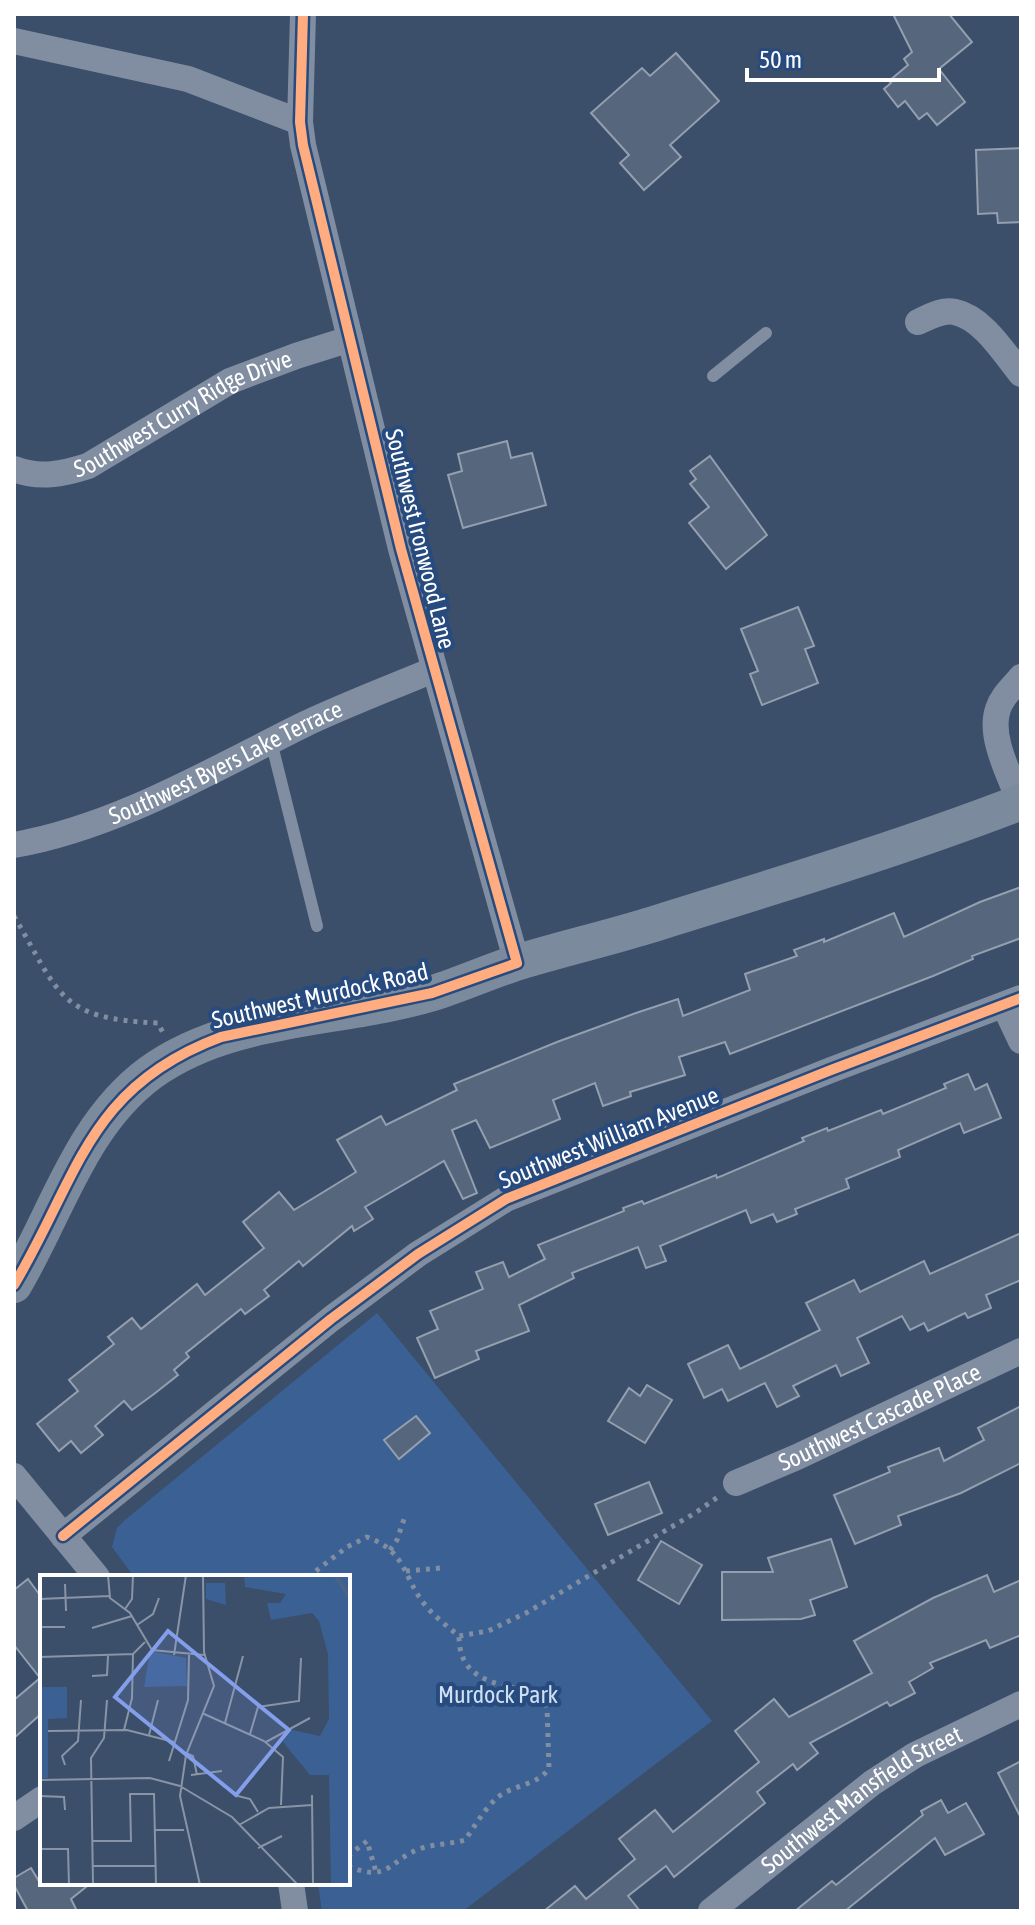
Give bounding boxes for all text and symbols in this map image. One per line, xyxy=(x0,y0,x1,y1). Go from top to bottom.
scale bar xyxy=(747,32,939,82)
text: 50 m xyxy=(759,46,802,73)
street label: Southwest Curry Ridge Drive xyxy=(71,345,296,483)
street label: Southwest Ironwood Lane xyxy=(380,426,461,652)
street label: Southwest Byers Lake Terrace xyxy=(105,695,346,830)
street label: Southwest Murdock Road xyxy=(209,957,431,1034)
street label: Southwest William Avenue xyxy=(495,1081,723,1194)
street label: Southwest Cascade Place xyxy=(774,1358,985,1476)
inset map xyxy=(40,1575,350,1885)
park label: Murdock Park xyxy=(438,1681,559,1708)
street label: Southwest Mansfield Street xyxy=(756,1720,966,1879)

